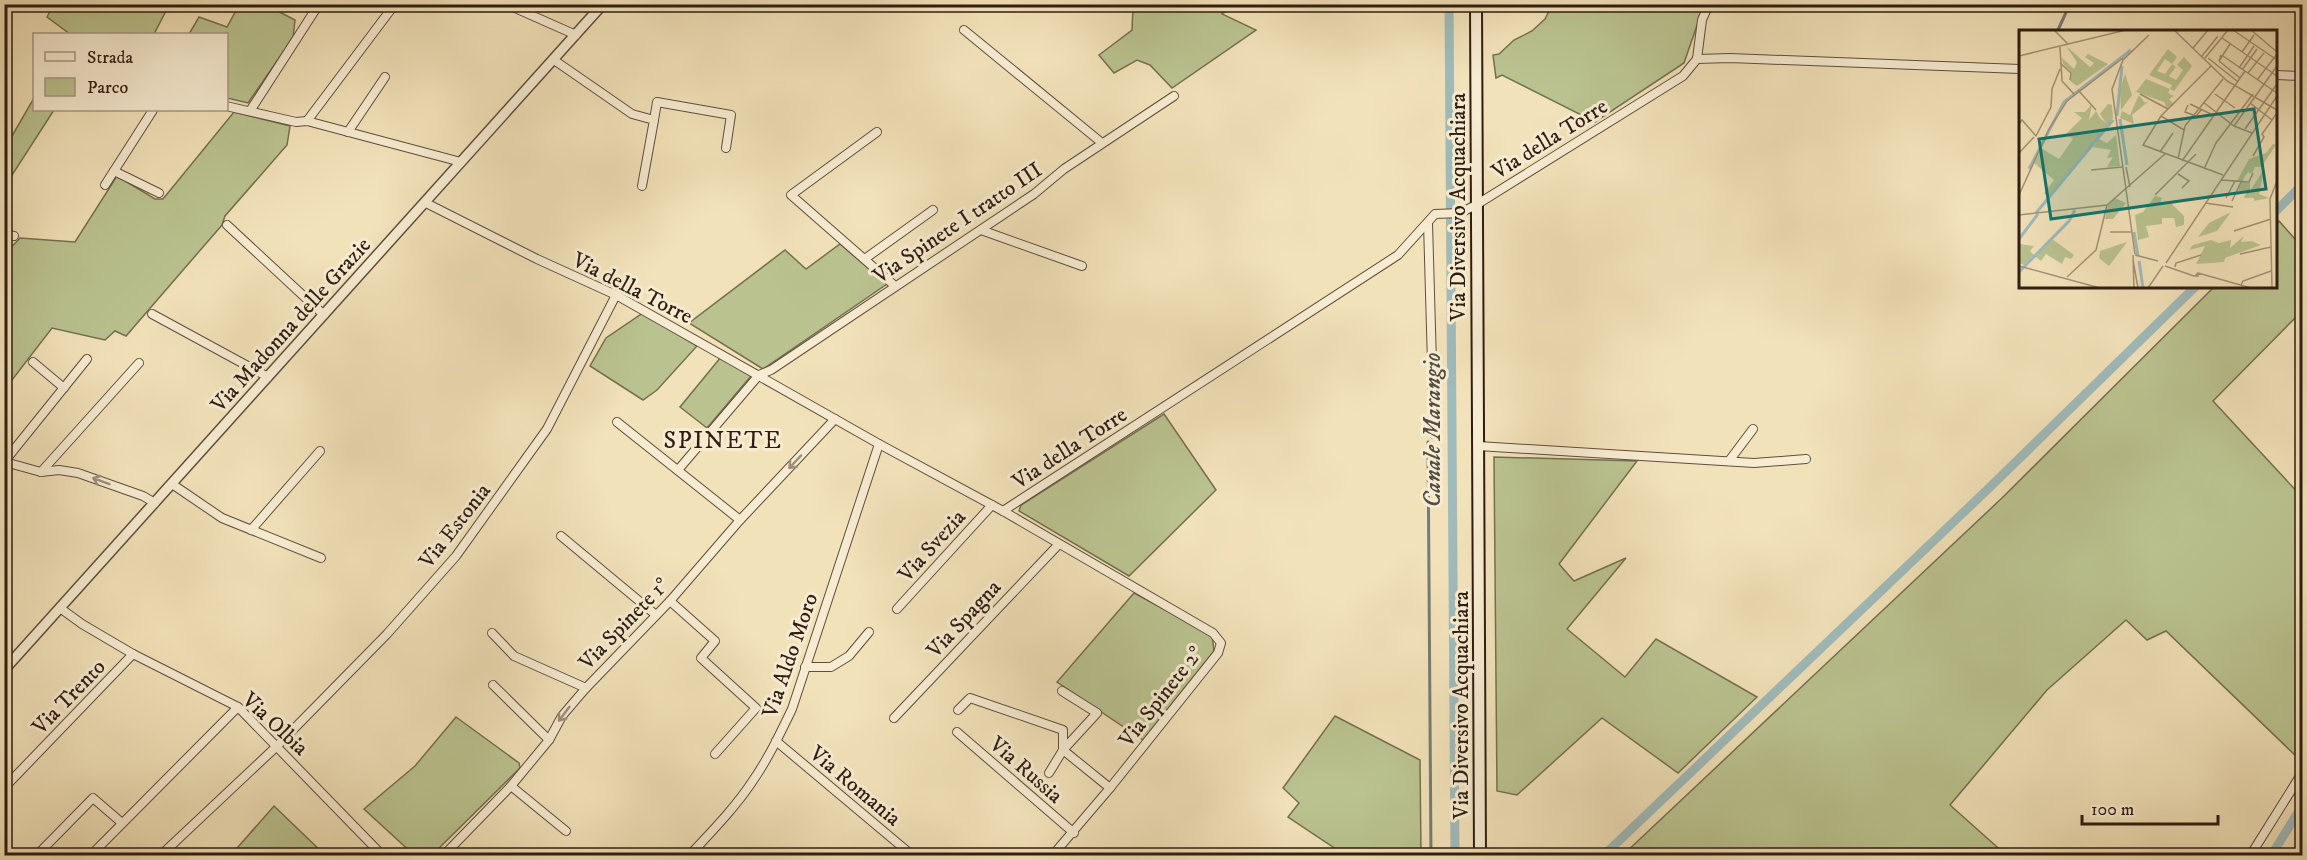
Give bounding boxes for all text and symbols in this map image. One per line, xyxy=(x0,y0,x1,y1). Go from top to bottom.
inset map xyxy=(2019,30,2277,288)
legend xyxy=(33,33,228,111)
text: Strada xyxy=(87,47,134,69)
text: Parco xyxy=(87,77,128,99)
street label: Via Diversivo Acquachiara xyxy=(1445,92,1472,322)
street label: Via della Torre xyxy=(1486,93,1613,186)
street label: Via Spinete I tratto III xyxy=(867,157,1048,290)
street label: Via Madonna delle Grazie xyxy=(205,232,377,419)
street label: Via della Torre xyxy=(567,246,697,330)
water label: Canale Marangio xyxy=(1418,352,1448,508)
street label: Via della Torre xyxy=(1007,401,1132,496)
district label: SPINETE xyxy=(664,426,782,456)
one-way arrow xyxy=(788,454,802,469)
one-way arrow xyxy=(92,475,111,486)
street label: Via Estonia xyxy=(413,477,497,575)
street label: Via Svezia xyxy=(892,504,972,589)
street label: Via Spinete 1° xyxy=(573,572,675,677)
street label: Via Spagna xyxy=(920,574,1007,664)
street label: Via Aldo Moro xyxy=(756,590,824,722)
street label: Via Diversivo Acquachiara xyxy=(1448,590,1475,820)
street label: Via Spinete 2° xyxy=(1113,641,1209,754)
street label: Via Trento xyxy=(26,654,112,741)
street label: Via Olbia xyxy=(235,686,314,762)
one-way arrow xyxy=(558,706,571,722)
street label: Via Russia xyxy=(983,730,1069,810)
street label: Via Romania xyxy=(803,739,907,833)
scale bar xyxy=(2082,788,2218,826)
text: 100 m xyxy=(2091,799,2134,821)

